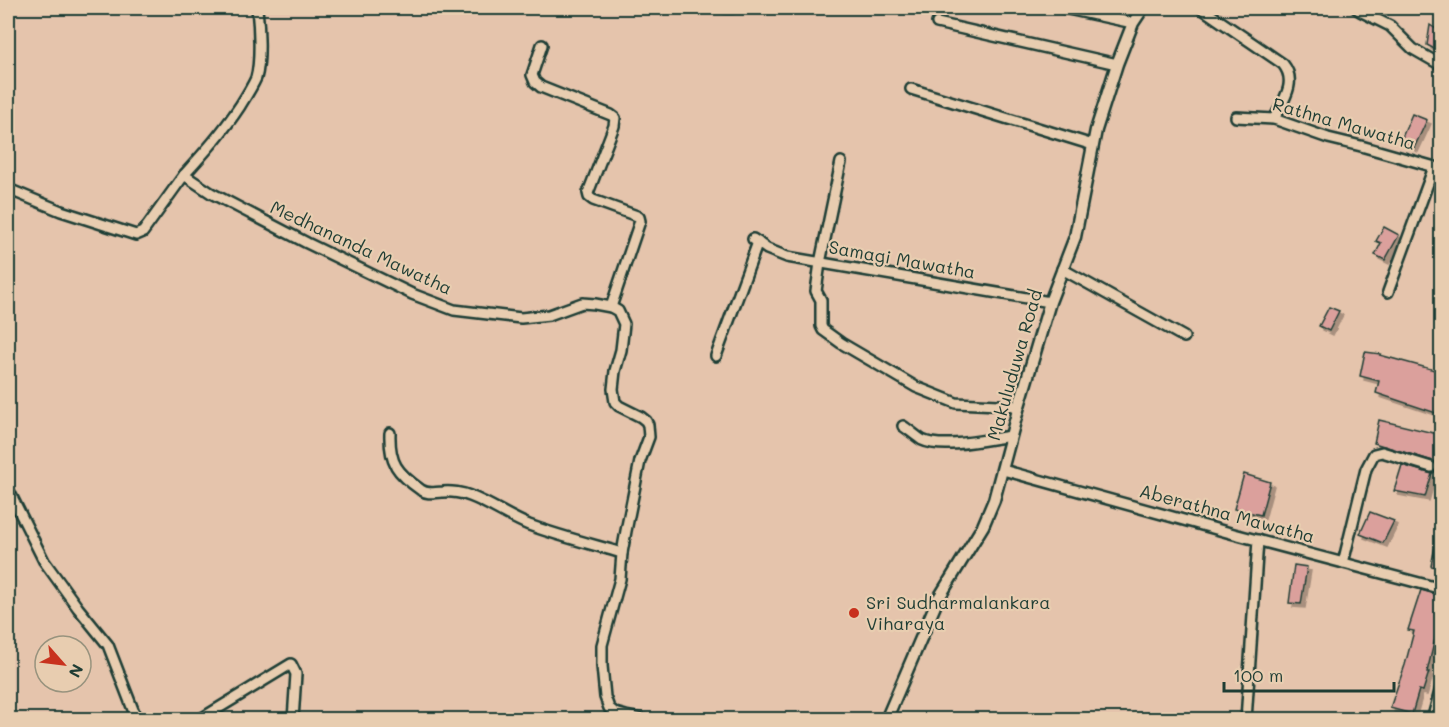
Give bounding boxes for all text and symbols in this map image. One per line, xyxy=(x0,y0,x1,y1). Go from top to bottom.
street label: Rathna Mawatha xyxy=(1270,91,1419,155)
street label: Medhananda Mawatha xyxy=(267,194,456,300)
street label: Samagi Mawatha xyxy=(827,234,977,284)
street label: Makuluduwa Road xyxy=(981,286,1047,443)
street label: Aberathna Mawatha xyxy=(1137,478,1317,548)
place label: Sri Sudharmalankara Viharaya xyxy=(866,590,1051,635)
marker: Sri Sudharmalankara Viharaya xyxy=(847,606,861,620)
north arrow xyxy=(33,634,93,694)
scale bar xyxy=(1224,655,1394,693)
text: N xyxy=(65,661,89,682)
text: 100 m xyxy=(1233,663,1283,687)

